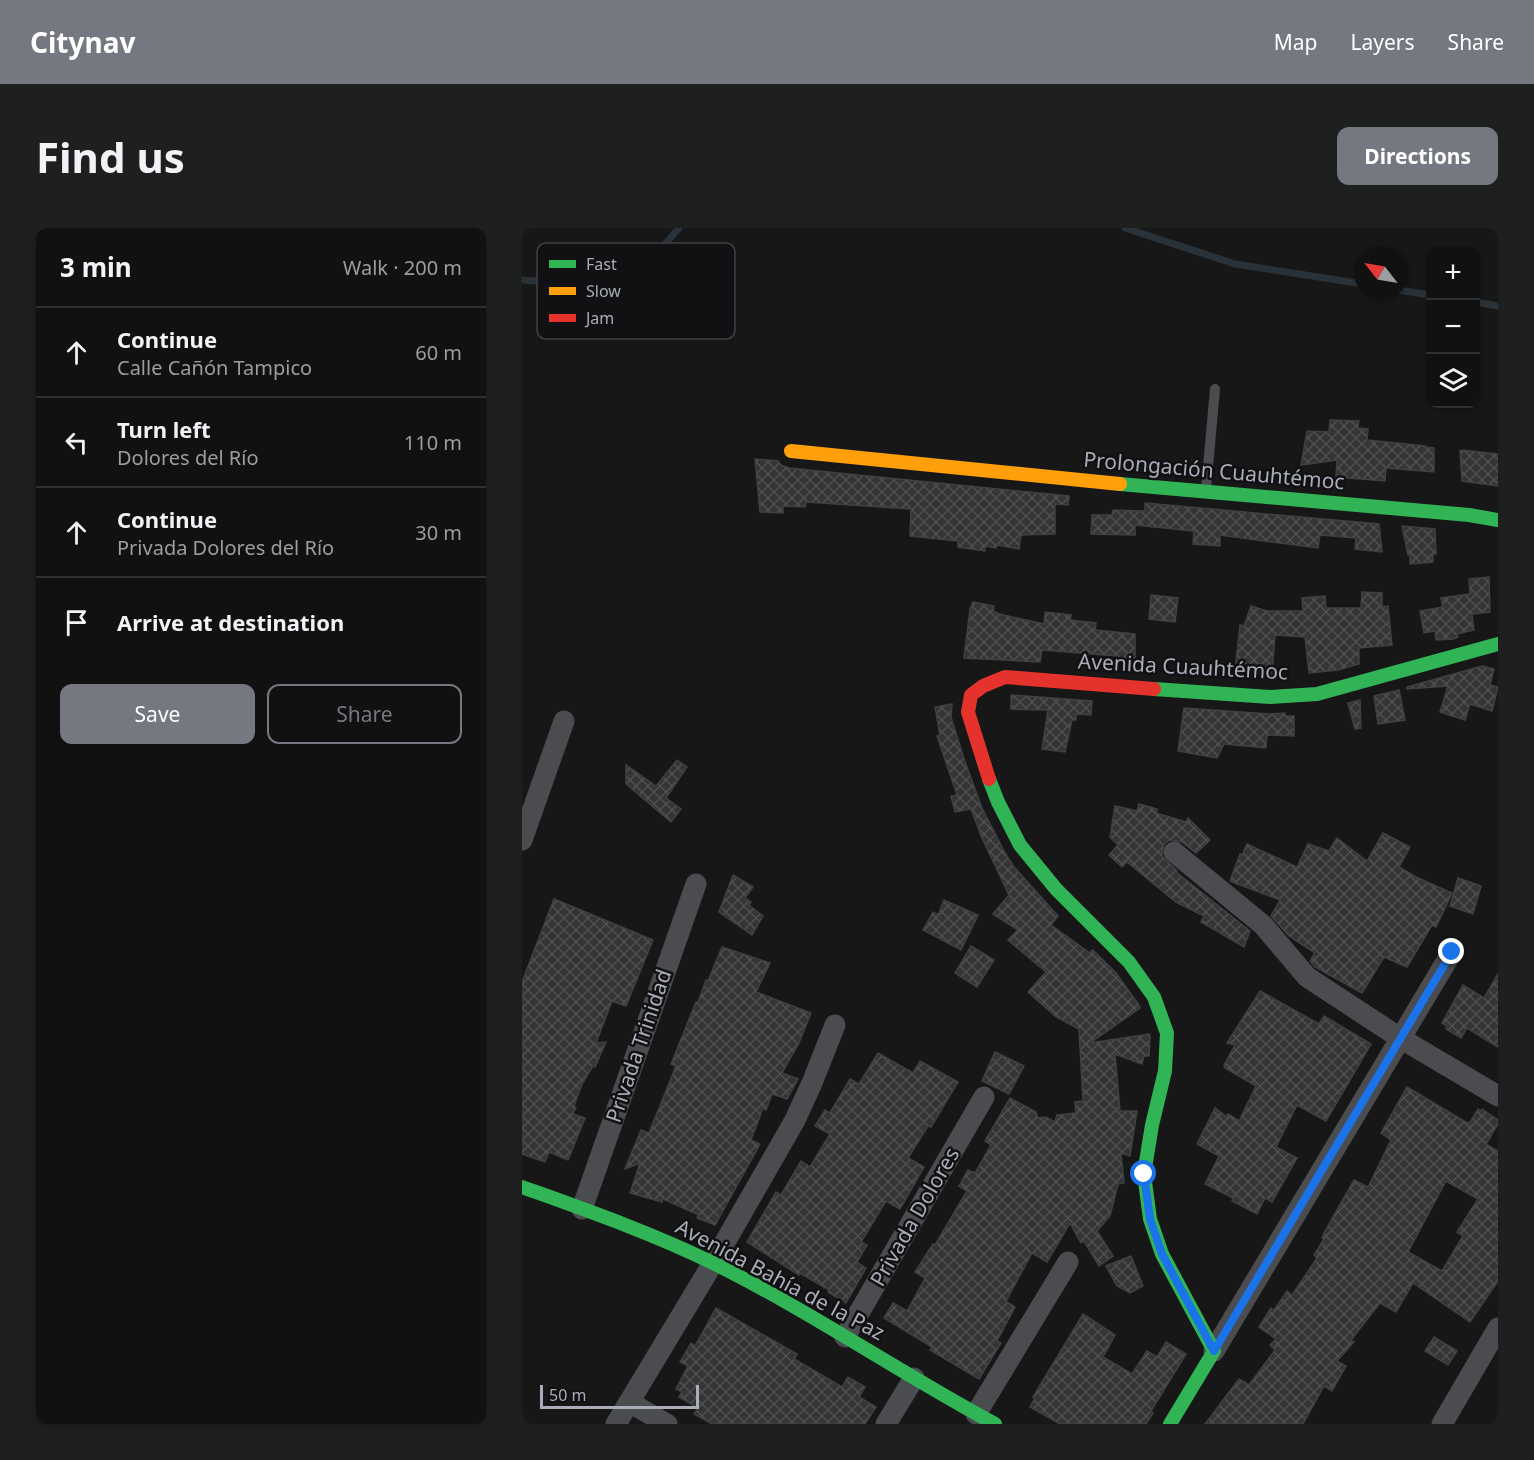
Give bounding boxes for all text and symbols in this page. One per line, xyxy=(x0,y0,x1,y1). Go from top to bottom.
text: Citynav xyxy=(30,23,135,61)
text: Map xyxy=(1274,28,1318,56)
text: Layers xyxy=(1351,28,1415,56)
text: Share xyxy=(1448,28,1504,56)
button: Directions xyxy=(1337,127,1498,185)
text: Find us xyxy=(36,128,185,185)
legend xyxy=(537,243,735,339)
north arrow xyxy=(1354,246,1408,300)
map controls xyxy=(1426,246,1480,408)
button: + xyxy=(1426,246,1480,300)
text: 3 min xyxy=(60,249,132,285)
text: Fast xyxy=(586,253,617,275)
text: Walk · 200 m xyxy=(343,254,462,281)
text: Slow xyxy=(586,280,621,302)
button: − xyxy=(1426,300,1480,354)
text: Jam xyxy=(584,307,614,329)
text: Continue xyxy=(117,324,217,354)
icon: ahead xyxy=(60,336,93,369)
text: 60 m xyxy=(415,339,462,366)
text: Calle Cañón Tampico xyxy=(117,354,312,381)
button: layers xyxy=(1426,354,1480,408)
text: Turn left xyxy=(117,414,211,444)
icon: left xyxy=(60,426,93,459)
text: 110 m xyxy=(404,429,462,456)
text: Dolores del Río xyxy=(117,444,259,471)
street label: Prolongación Cuauhtémoc xyxy=(1082,445,1346,495)
text: Continue xyxy=(117,504,217,534)
icon: ahead xyxy=(60,516,93,549)
text: 30 m xyxy=(415,519,462,546)
text: Privada Dolores del Río xyxy=(117,534,334,561)
icon: arrive xyxy=(60,606,93,639)
text: Arrive at destination xyxy=(117,607,344,637)
street label: Avenida Cuauhtémoc xyxy=(1077,647,1289,685)
button: Save xyxy=(60,684,255,744)
button: Share xyxy=(267,684,462,744)
route end xyxy=(1438,938,1464,964)
street label: Privada Trinidad xyxy=(599,965,677,1126)
street label: Privada Dolores xyxy=(863,1142,965,1291)
route start xyxy=(1130,1160,1156,1186)
street label: Avenida Bahía de la Paz xyxy=(671,1212,890,1346)
scale bar xyxy=(540,1382,699,1410)
text: 50 m xyxy=(549,1384,586,1406)

